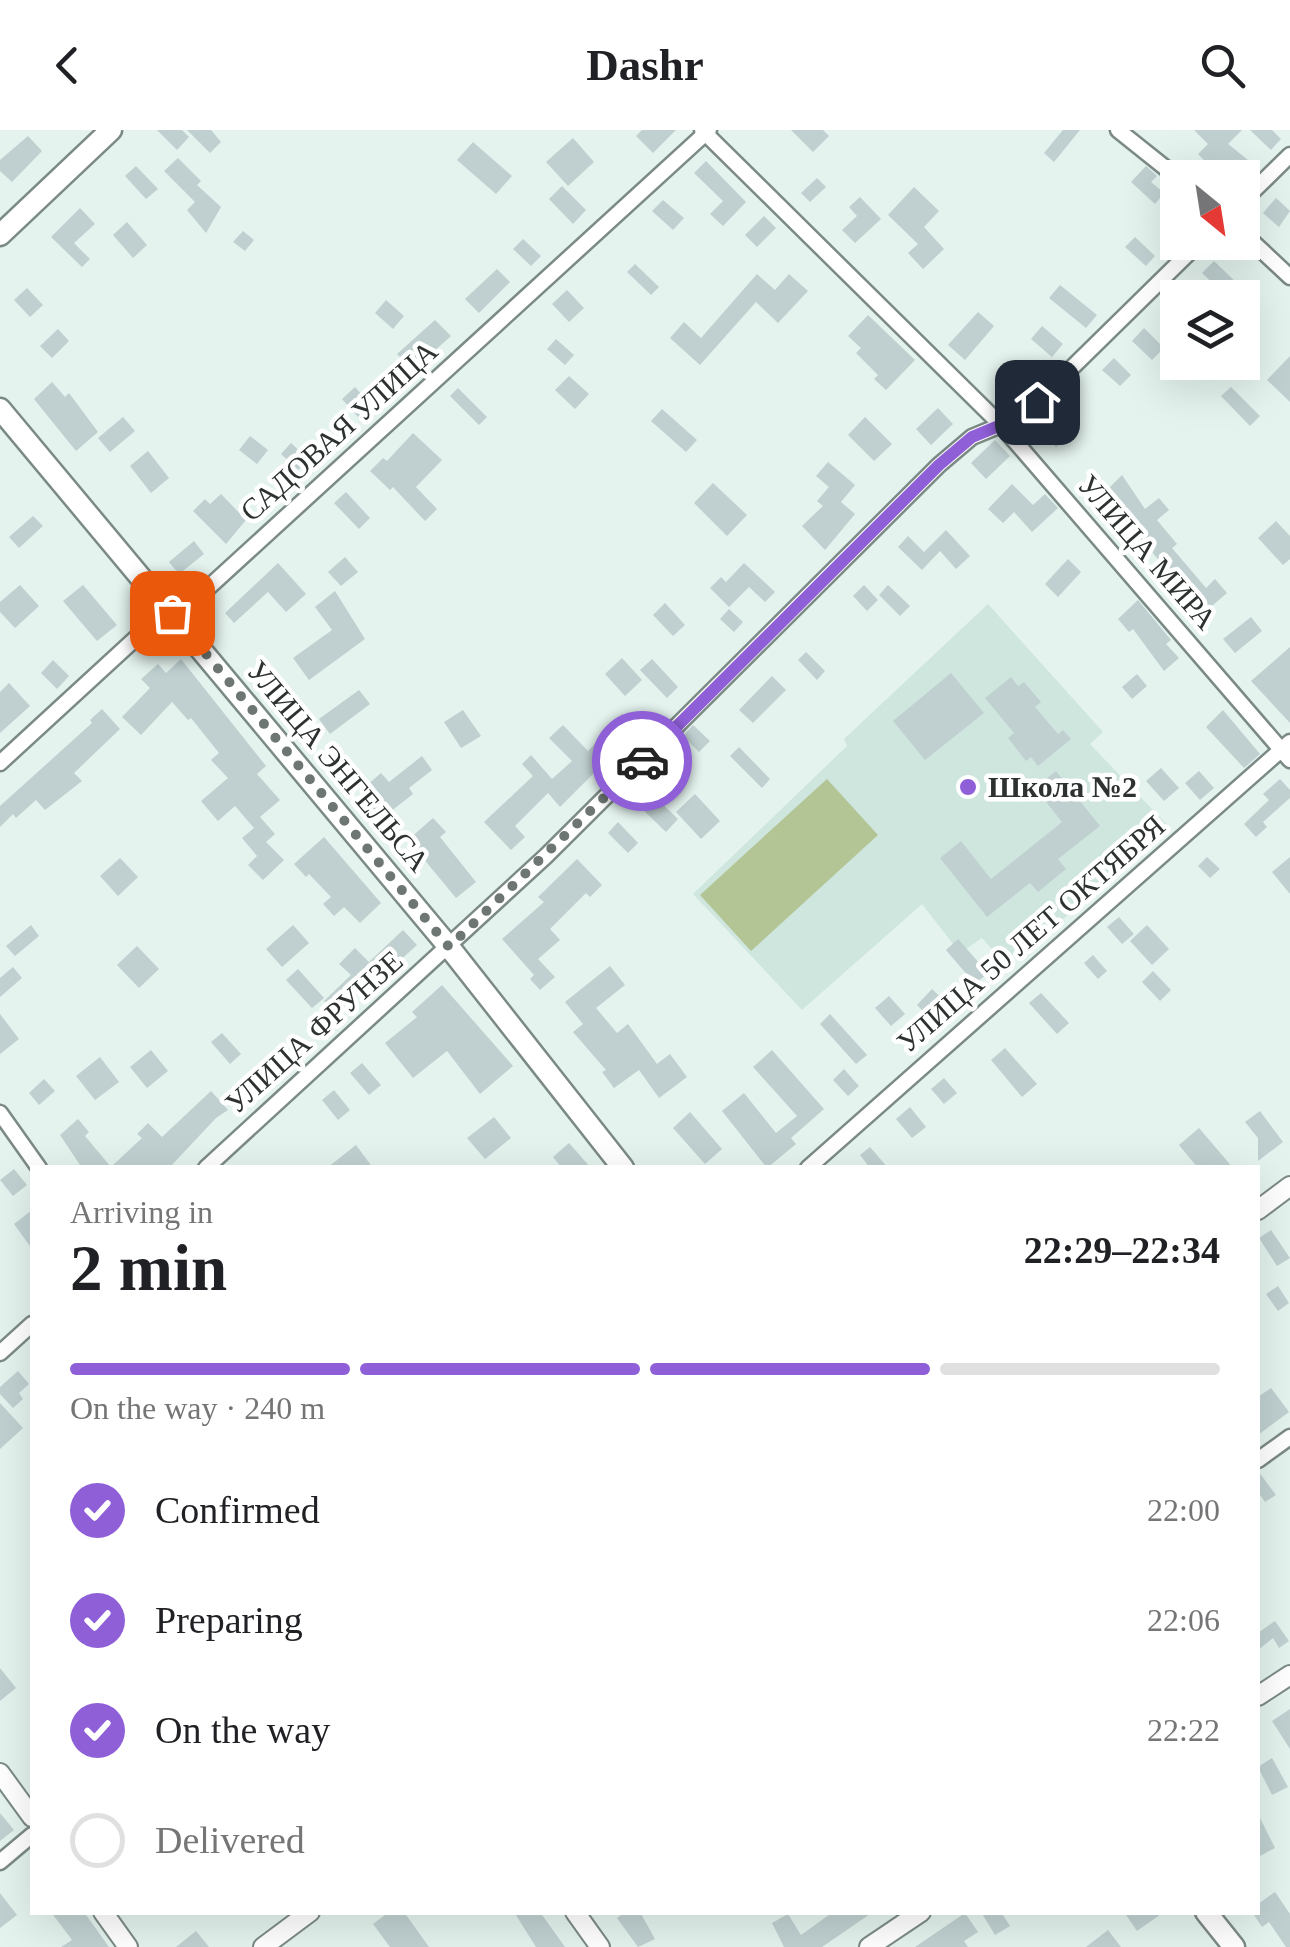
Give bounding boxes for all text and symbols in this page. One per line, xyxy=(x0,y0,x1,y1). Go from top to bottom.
icon: back xyxy=(40,38,95,93)
icon: search xyxy=(1195,38,1250,93)
text: Dashr xyxy=(586,40,704,90)
north arrow xyxy=(1160,160,1260,260)
map controls xyxy=(1160,160,1260,380)
button: layers xyxy=(1160,280,1260,380)
street label: САДОВАЯ УЛИЦА xyxy=(234,334,444,527)
pin xyxy=(995,360,1080,445)
icon: home xyxy=(1010,375,1065,430)
street label: УЛИЦА МИРА xyxy=(1071,468,1224,636)
pin xyxy=(130,571,215,656)
icon: bag xyxy=(145,586,200,641)
street label: УЛИЦА ЭНГЕЛЬСА xyxy=(241,654,436,878)
courier xyxy=(592,711,692,811)
icon: car xyxy=(615,734,670,789)
place label: Школа №2 xyxy=(988,770,1137,803)
marker: Школа №2 xyxy=(957,776,979,798)
street label: УЛИЦА 50 ЛЕТ ОКТЯБРЯ xyxy=(890,808,1171,1059)
street label: УЛИЦА ФРУНЗЕ xyxy=(218,944,409,1120)
text: Arriving in xyxy=(70,1194,213,1230)
text: 22:29–22:34 xyxy=(1024,1229,1220,1271)
text: 2 min xyxy=(70,1232,227,1304)
text: On the way · 240 m xyxy=(70,1390,325,1426)
icon: check xyxy=(70,1483,125,1538)
text: Confirmed xyxy=(155,1489,320,1531)
text: 22:00 xyxy=(1147,1492,1220,1528)
icon: check xyxy=(70,1593,125,1648)
text: Preparing xyxy=(155,1599,303,1641)
text: 22:06 xyxy=(1147,1602,1220,1638)
icon: check xyxy=(70,1703,125,1758)
text: On the way xyxy=(155,1709,330,1751)
text: 22:22 xyxy=(1147,1712,1220,1748)
text: Delivered xyxy=(155,1819,305,1861)

